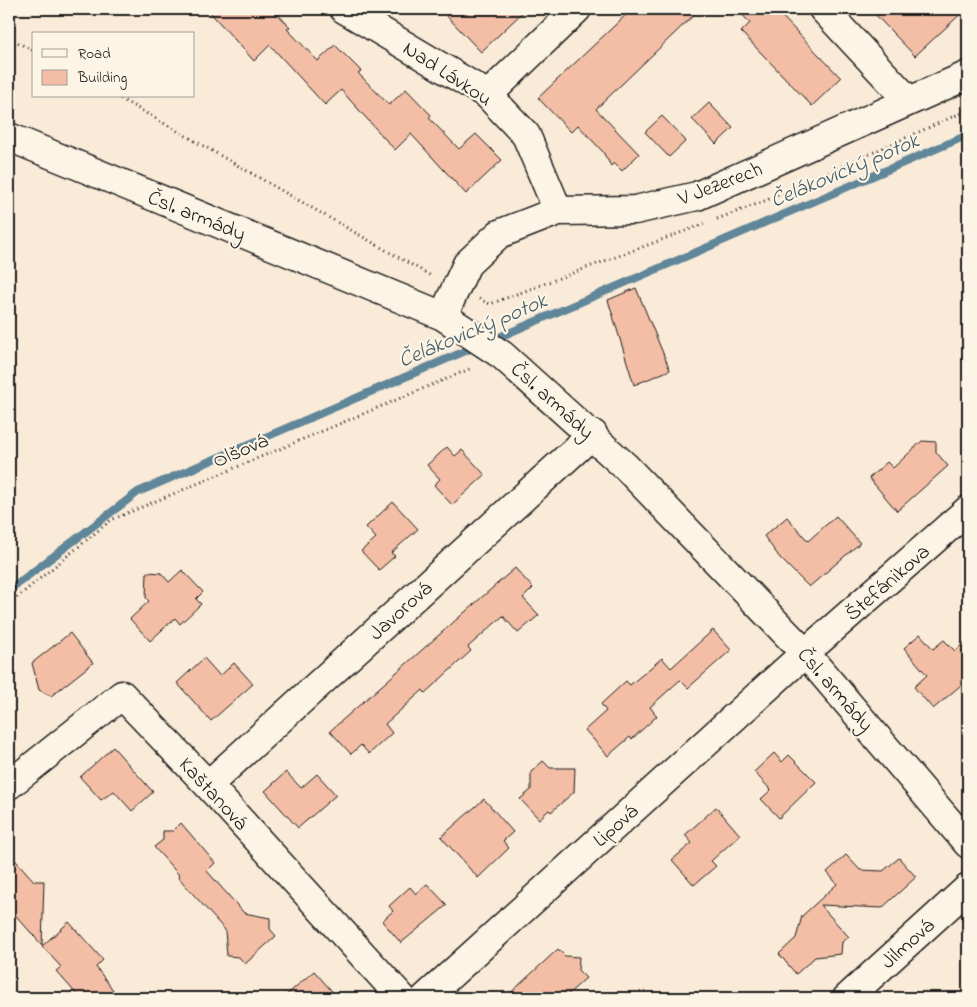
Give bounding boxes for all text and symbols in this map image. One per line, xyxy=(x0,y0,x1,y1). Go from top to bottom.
legend xyxy=(32,32,195,98)
street label: Nad Lávkou xyxy=(396,35,498,115)
text: Road xyxy=(78,43,111,65)
text: Building xyxy=(77,67,127,90)
water label: Čelákovický potok xyxy=(766,126,926,217)
street label: V Jezerech xyxy=(673,155,767,215)
street label: Čsl. armády xyxy=(142,184,250,252)
water label: Čelákovický potok xyxy=(394,286,554,377)
street label: Čsl. armády xyxy=(502,356,600,449)
street label: Olšová xyxy=(208,427,274,477)
street label: Štefánikova xyxy=(839,538,937,629)
street label: Javorová xyxy=(363,574,440,648)
street label: Čsl. armády xyxy=(788,641,880,741)
street label: Kaštanová xyxy=(171,751,255,838)
street label: Lipová xyxy=(587,797,646,855)
street label: Jilmová xyxy=(875,912,942,977)

